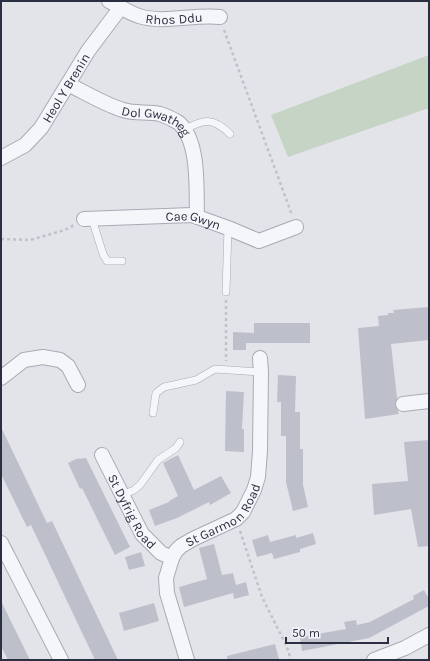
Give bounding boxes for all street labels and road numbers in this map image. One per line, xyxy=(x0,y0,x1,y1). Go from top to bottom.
street label: Rhos Ddu xyxy=(145,9,203,27)
street label: Heol Y Brenin xyxy=(39,50,93,125)
street label: Dol Gwatheg xyxy=(120,103,195,139)
street label: Cae Gwyn xyxy=(165,207,223,232)
street label: St Dyfrig Road xyxy=(105,471,160,552)
street label: St Garmon Road xyxy=(182,482,263,550)

